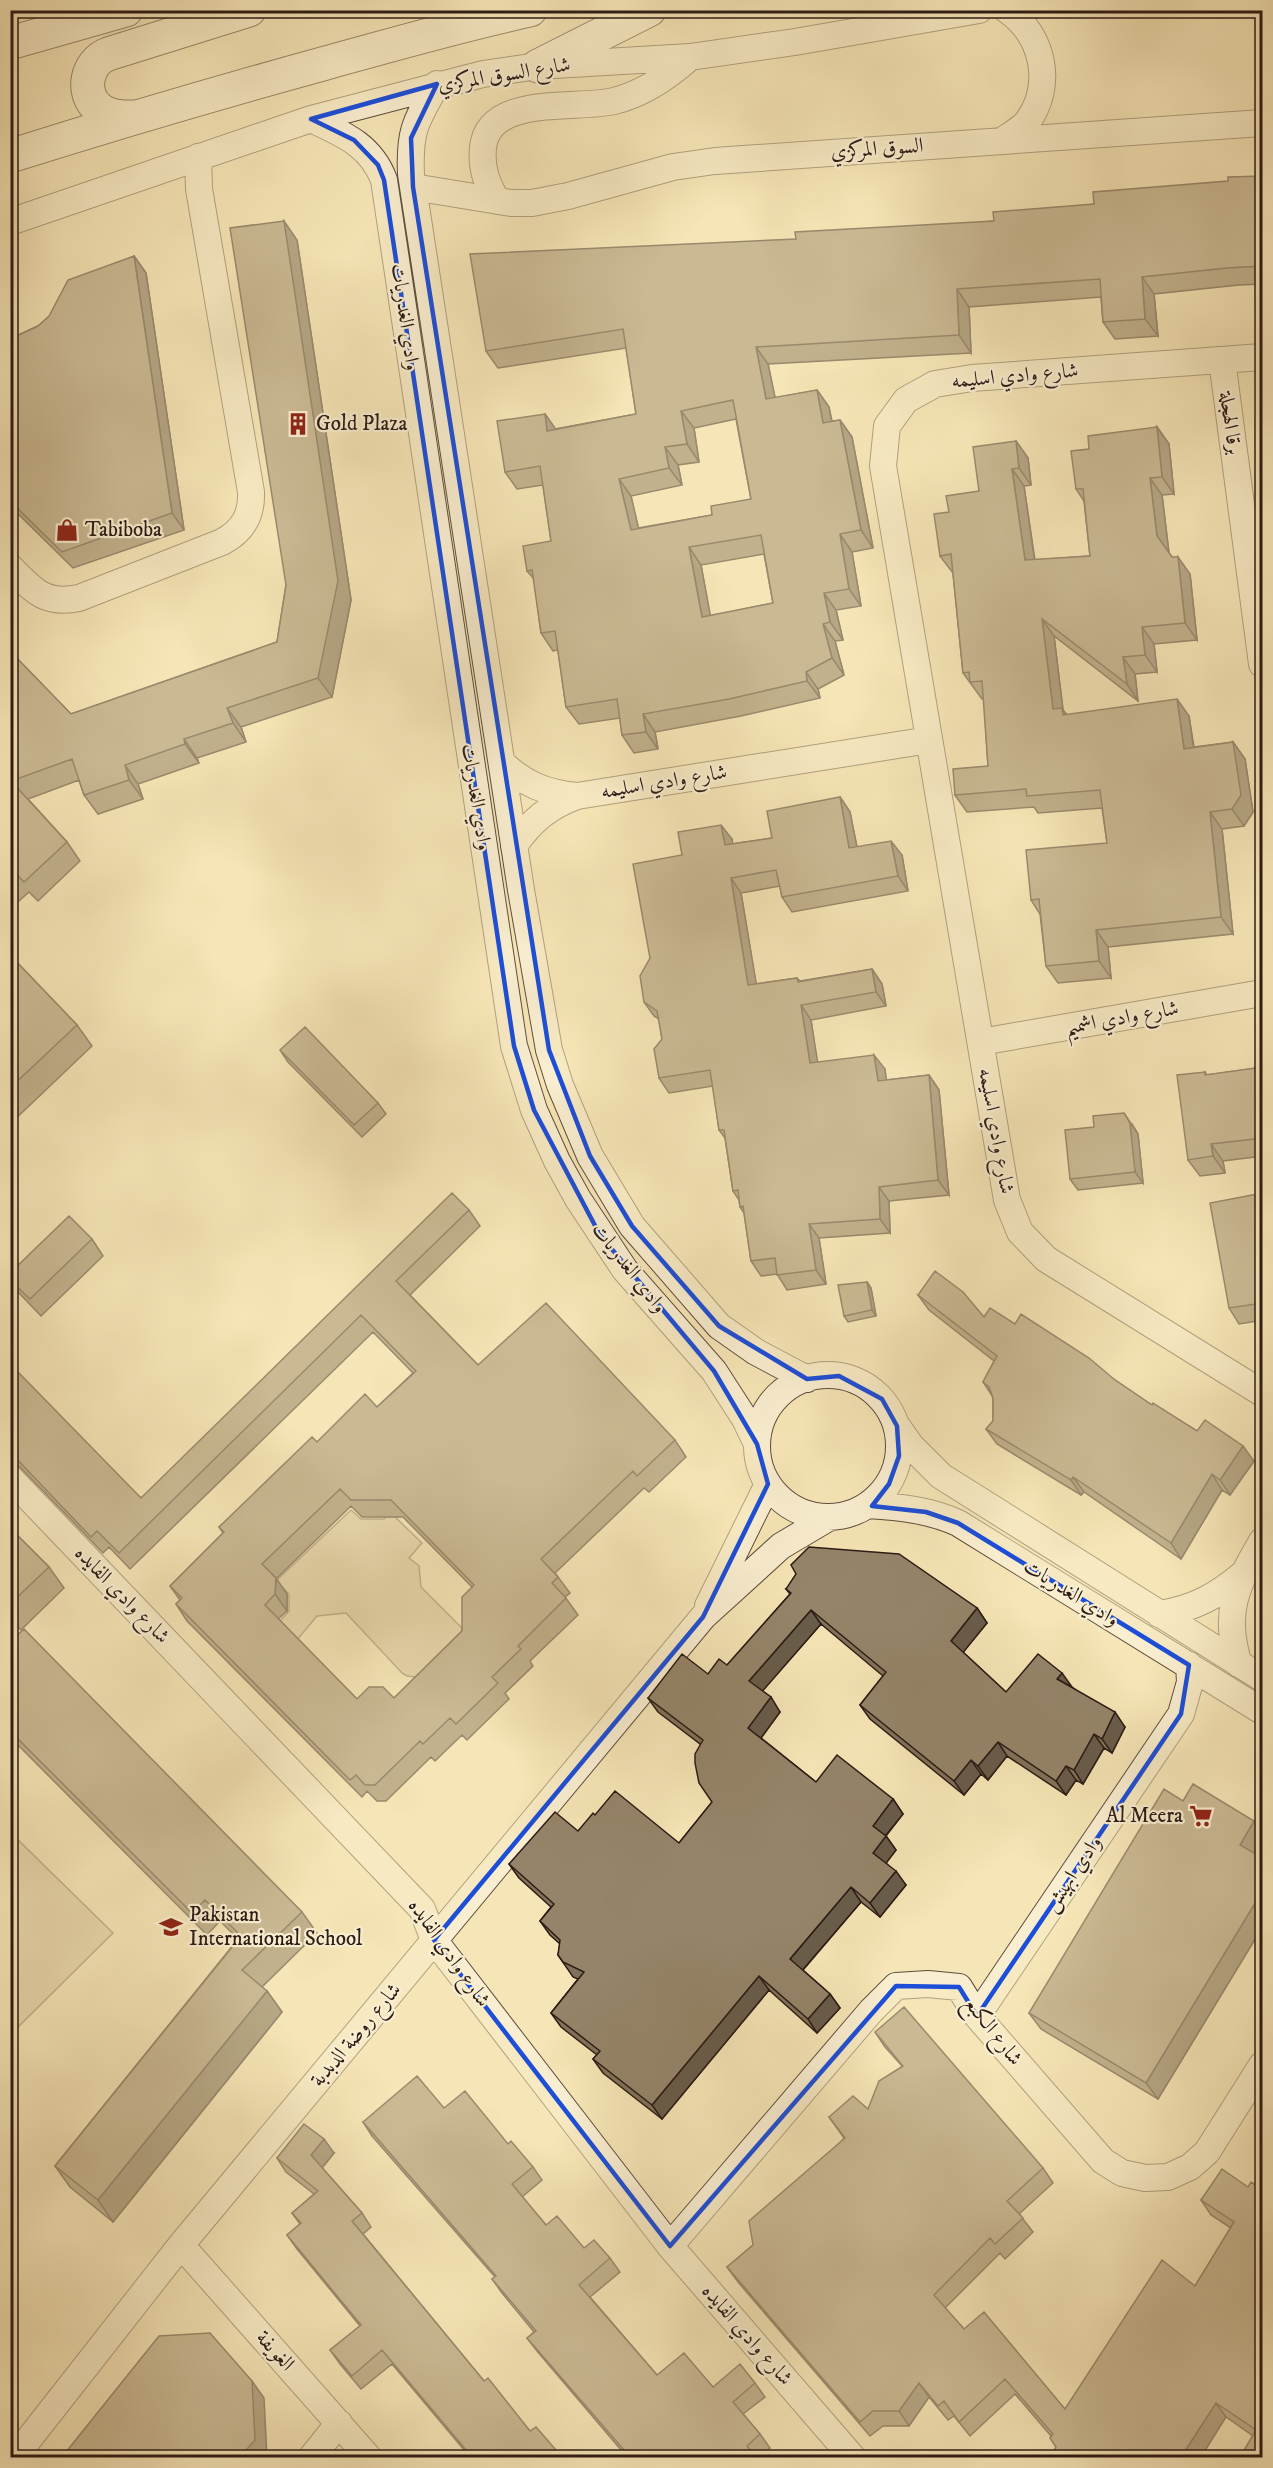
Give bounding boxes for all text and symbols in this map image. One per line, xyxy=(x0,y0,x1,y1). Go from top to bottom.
street label: شارع السوق المركزي xyxy=(436,52,573,102)
street label: السوق المركزي xyxy=(830,133,925,167)
street label: وادي الغدريات xyxy=(383,262,425,373)
street label: شارع وادي اسليمه xyxy=(950,358,1080,398)
street label: برقا الهجلة xyxy=(1213,389,1247,457)
building icon: Gold Plaza xyxy=(285,411,311,437)
place label: Gold Plaza xyxy=(316,411,408,437)
shop icon: Tabiboba xyxy=(54,517,80,543)
place label: Tabiboba xyxy=(85,517,162,543)
street label: وادي الغدريات xyxy=(453,742,497,853)
street label: شارع وادي اسليمه xyxy=(599,759,730,809)
street label: شارع وادي اشميم xyxy=(1063,995,1182,1048)
street label: شارع وادي اسليمه xyxy=(968,1066,1020,1197)
street label: وادي الغدريات xyxy=(584,1217,672,1320)
street label: شارع وادي الفايده xyxy=(66,1541,175,1652)
street label: وادي الغدريات xyxy=(1017,1553,1124,1634)
place label: Al Meera xyxy=(1106,1803,1183,1829)
supermarket icon: Al Meera xyxy=(1188,1803,1214,1829)
street label: وادي ابهيش xyxy=(1038,1831,1110,1918)
street label: شارع وادي الفايده xyxy=(399,1894,496,2014)
place label: Pakistan International School xyxy=(189,1902,363,1952)
school or university icon: Pakistan International School xyxy=(158,1914,184,1940)
street label: شارع روضة الدبدبة xyxy=(305,1978,410,2095)
street label: شارع الكبع xyxy=(954,1991,1028,2074)
street label: شارع وادي الفايده xyxy=(693,2279,798,2394)
street label: الغويفة xyxy=(250,2325,300,2377)

